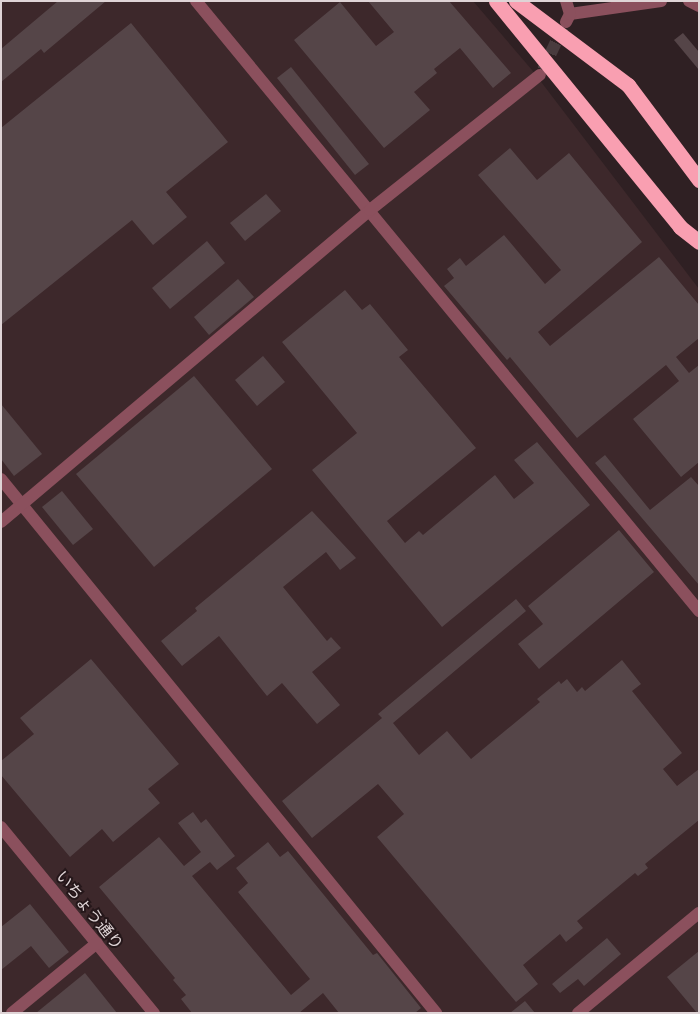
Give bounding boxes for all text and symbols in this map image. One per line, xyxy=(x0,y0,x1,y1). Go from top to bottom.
street label: いちょう通り xyxy=(52,867,128,953)

